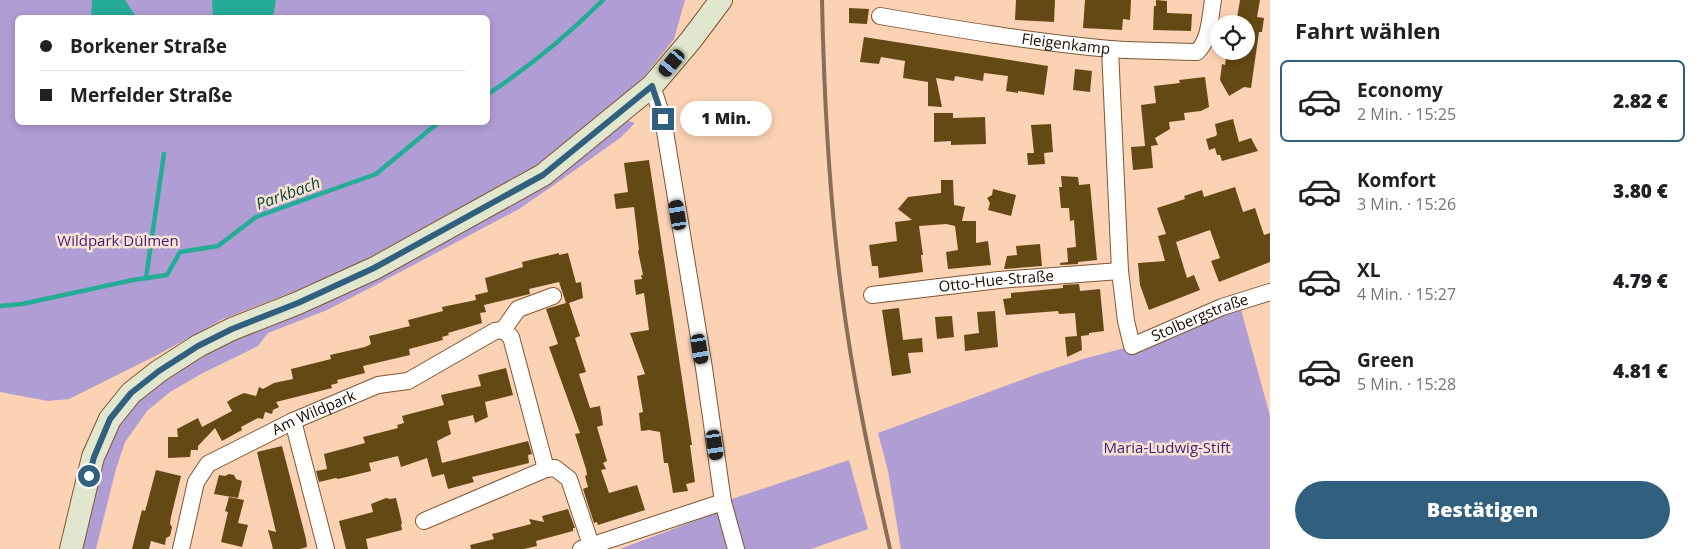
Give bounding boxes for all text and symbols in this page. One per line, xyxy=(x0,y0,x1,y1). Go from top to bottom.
map controls xyxy=(1210,15,1255,60)
button: locate xyxy=(1210,15,1255,60)
text: Fahrt wählen xyxy=(1295,15,1441,45)
street label: Fleigenkamp xyxy=(1021,28,1111,58)
text: Borkener Straße xyxy=(70,33,227,59)
car xyxy=(656,47,687,79)
text: Economy xyxy=(1357,77,1443,103)
icon: car xyxy=(1297,79,1342,124)
text: Merfelder Straße xyxy=(70,82,233,108)
text: 2.82 € xyxy=(1613,88,1668,114)
callout: 1 Min. xyxy=(680,102,773,136)
text: 2 Min. · 15:25 xyxy=(1357,103,1456,125)
text: 1 Min. xyxy=(701,107,751,129)
route end xyxy=(652,108,674,130)
text: Komfort xyxy=(1357,167,1436,193)
icon: car xyxy=(1297,169,1342,214)
water label: Parkbach xyxy=(253,171,323,215)
text: 3.80 € xyxy=(1613,178,1668,204)
text: 3 Min. · 15:26 xyxy=(1357,193,1456,215)
car xyxy=(668,199,687,231)
park label: Wildpark Dülmen xyxy=(57,230,179,250)
text: XL xyxy=(1357,257,1380,283)
icon: car xyxy=(1297,259,1342,304)
street label: Otto-Hue-Straße xyxy=(937,265,1054,296)
text: 4.79 € xyxy=(1613,268,1668,294)
text: 4 Min. · 15:27 xyxy=(1357,283,1456,305)
street label: Stolbergstraße xyxy=(1148,288,1251,345)
car xyxy=(690,333,709,365)
text: Green xyxy=(1357,347,1414,373)
icon: car xyxy=(1297,349,1342,394)
text: 4.81 € xyxy=(1613,358,1668,384)
text: 5 Min. · 15:28 xyxy=(1357,373,1456,395)
street label: Am Wildpark xyxy=(268,385,358,439)
car xyxy=(705,429,724,461)
park label: Maria-Ludwig-Stift xyxy=(1103,437,1231,457)
route start xyxy=(78,465,100,487)
button: Bestätigen xyxy=(1295,481,1670,539)

